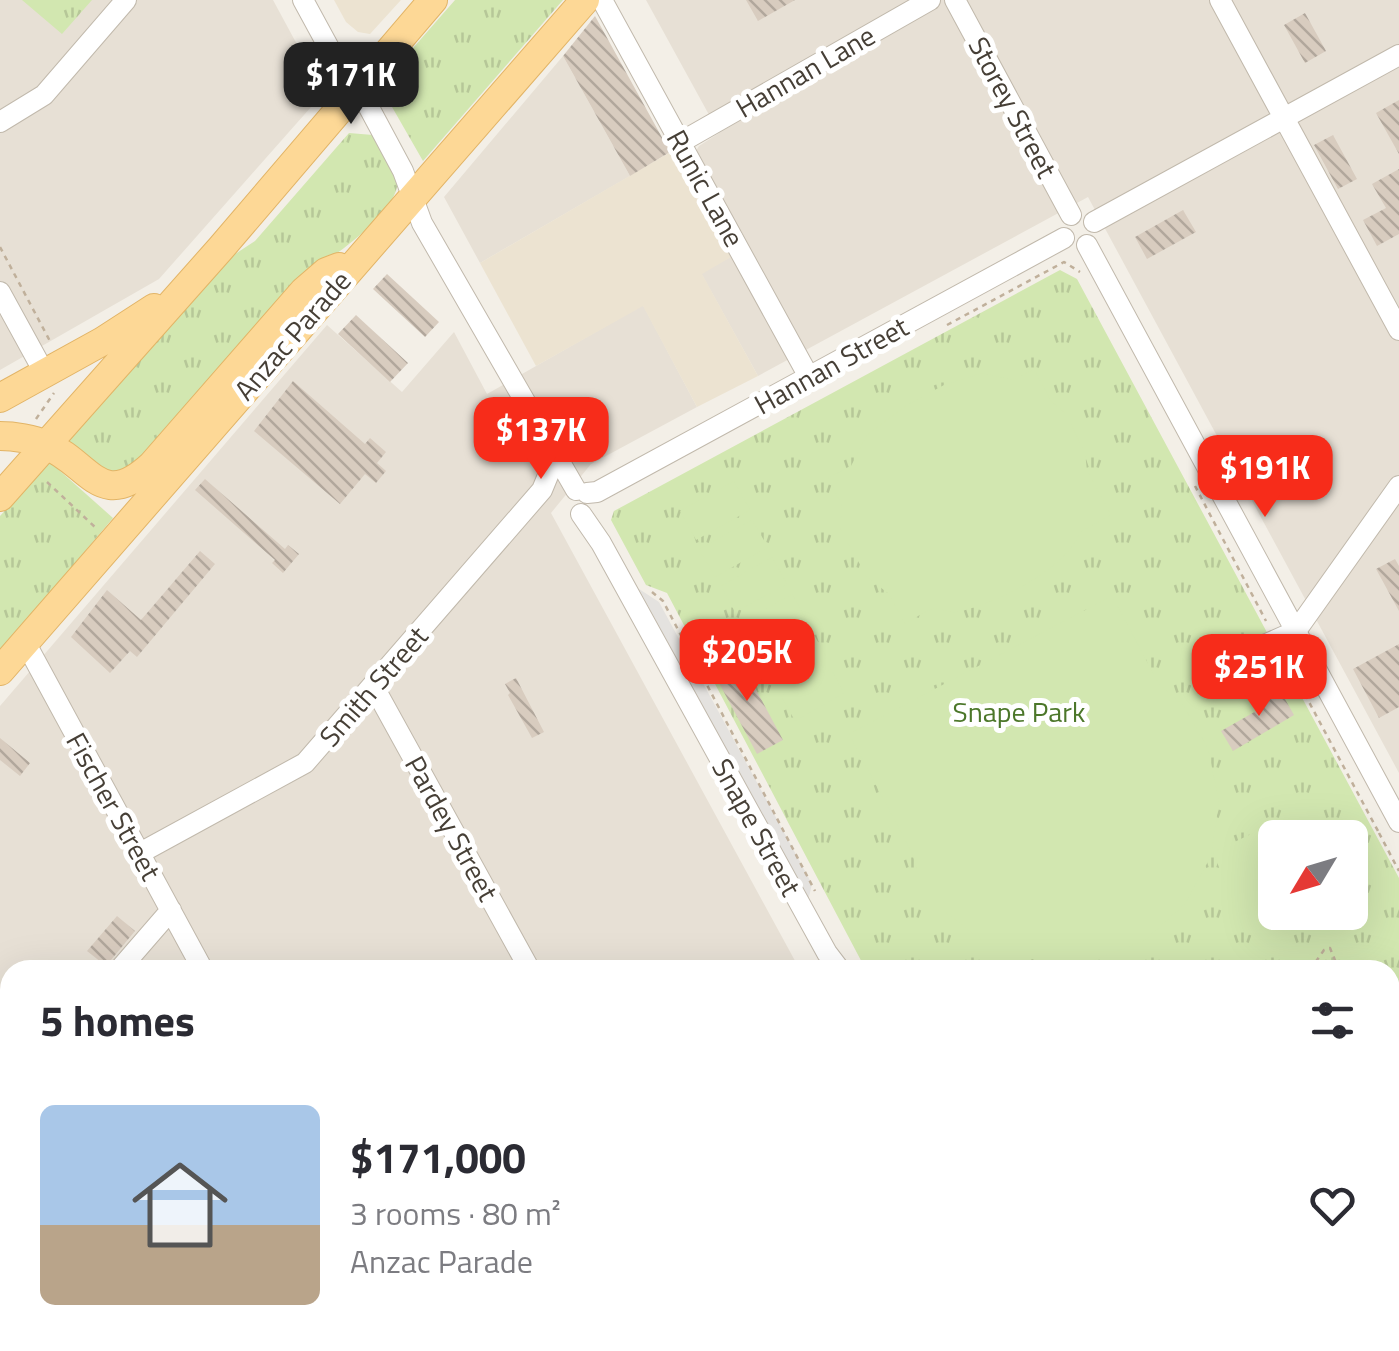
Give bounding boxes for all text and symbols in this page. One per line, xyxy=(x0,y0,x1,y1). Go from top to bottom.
street label: Hannan Lane xyxy=(727,14,883,128)
street label: Storey Street xyxy=(958,29,1068,186)
pin: $171K xyxy=(281,42,421,127)
text: $171K xyxy=(306,50,396,98)
street label: Runic Lane xyxy=(656,122,756,254)
street label: Anzac Parade xyxy=(223,261,361,409)
street label: Hannan Street xyxy=(746,305,916,425)
pin: $137K xyxy=(471,397,611,482)
text: $137K xyxy=(496,405,586,453)
pin: $191K xyxy=(1195,435,1335,520)
text: $191K xyxy=(1220,443,1310,491)
street label: Smith Street xyxy=(308,616,438,756)
pin: $205K xyxy=(677,619,817,704)
text: $205K xyxy=(702,627,792,675)
pin: $251K xyxy=(1189,634,1329,719)
text: $251K xyxy=(1214,642,1304,690)
park label: Snape Park xyxy=(953,690,1085,733)
street label: Fischer Street xyxy=(56,724,172,888)
street label: Pardey Street xyxy=(394,747,510,909)
street label: Snape Street xyxy=(701,750,813,904)
north arrow xyxy=(1258,820,1368,930)
map controls xyxy=(1258,820,1368,930)
text: 5 homes xyxy=(40,988,195,1052)
icon: filters xyxy=(1305,993,1360,1048)
text: $171,000 xyxy=(350,1125,526,1189)
icon: home xyxy=(120,1145,240,1265)
icon: heart xyxy=(1305,1178,1360,1233)
text: 3 rooms · 80 m² xyxy=(350,1189,561,1237)
text: Anzac Parade xyxy=(350,1237,533,1285)

